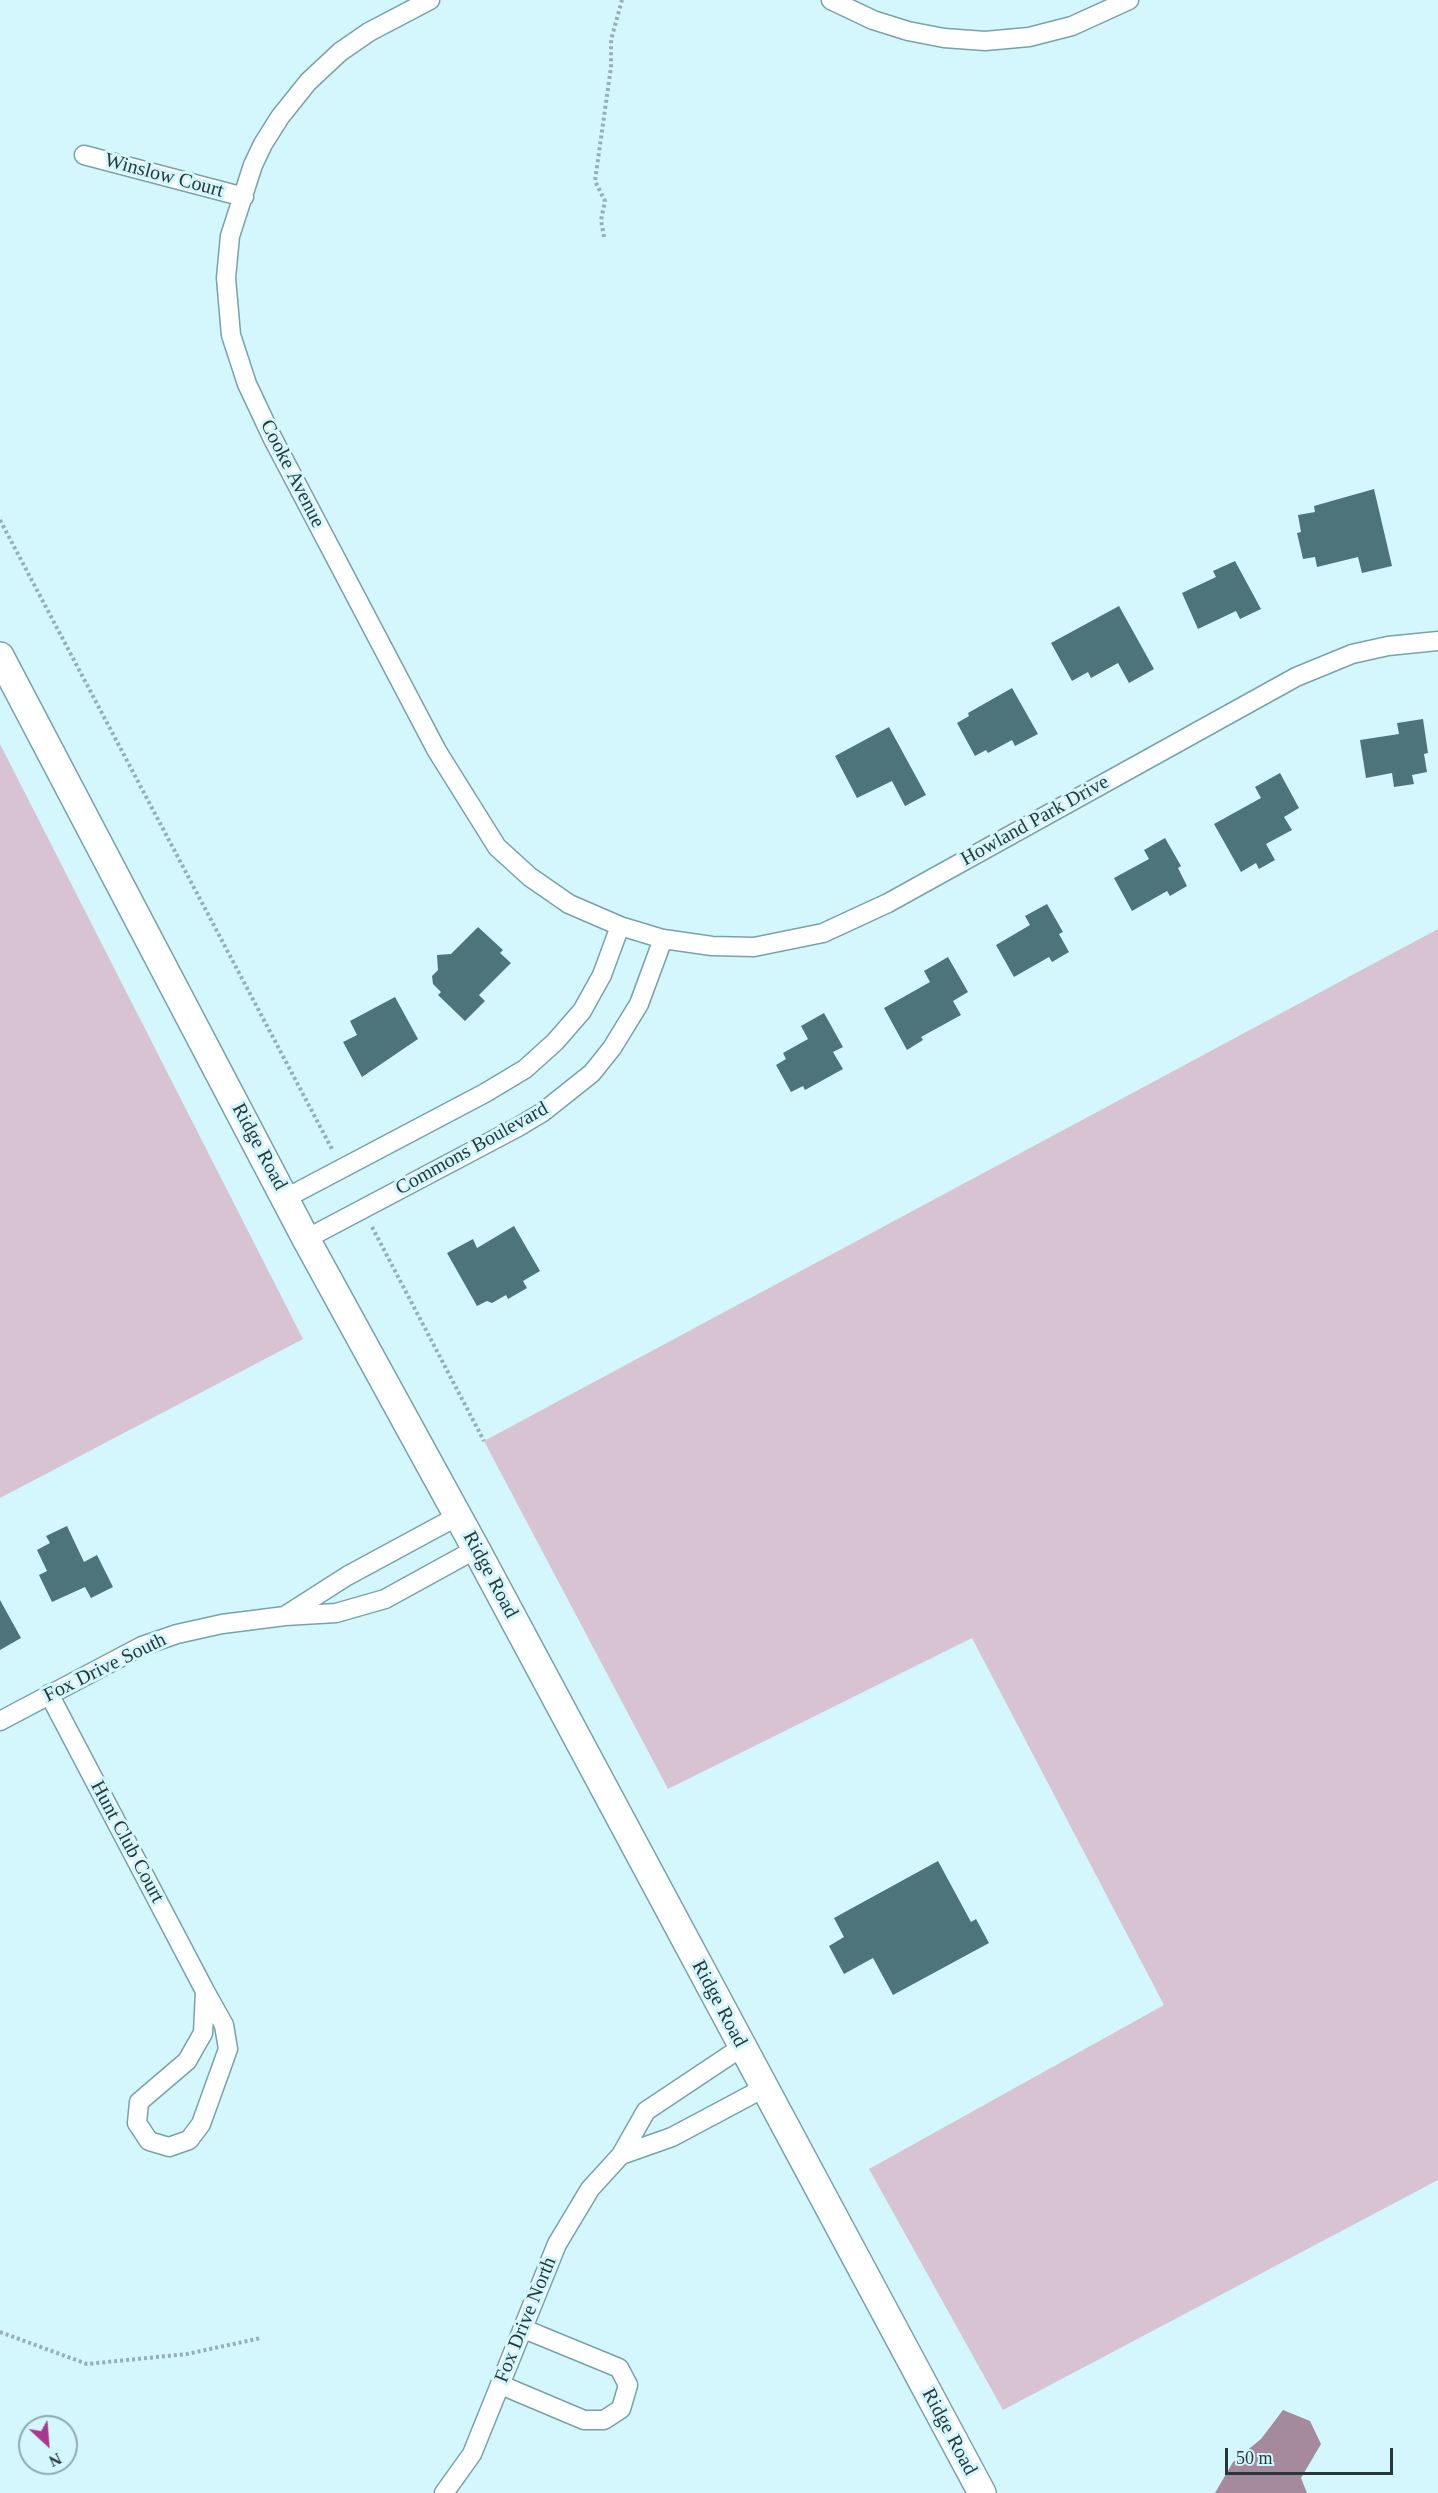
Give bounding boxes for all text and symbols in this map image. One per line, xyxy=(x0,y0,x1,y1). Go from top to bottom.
street label: Winslow Court xyxy=(102,149,226,203)
street label: Cooke Avenue xyxy=(255,416,329,532)
street label: Howland Park Drive xyxy=(957,770,1113,872)
street label: Commons Boulevard xyxy=(392,1097,552,1201)
street label: Ridge Road xyxy=(226,1099,292,1195)
street label: Ridge Road xyxy=(457,1527,523,1623)
street label: Fox Drive South xyxy=(40,1628,170,1708)
street label: Hunt Club Court xyxy=(85,1777,169,1907)
street label: Ridge Road xyxy=(686,1956,752,2052)
street label: Fox Drive North xyxy=(490,2254,562,2386)
street label: Ridge Road xyxy=(916,2384,982,2480)
north arrow xyxy=(18,2415,78,2475)
scale bar xyxy=(1228,2436,1396,2474)
text: 50 m xyxy=(1236,2448,1273,2468)
text: N xyxy=(46,2450,64,2470)

